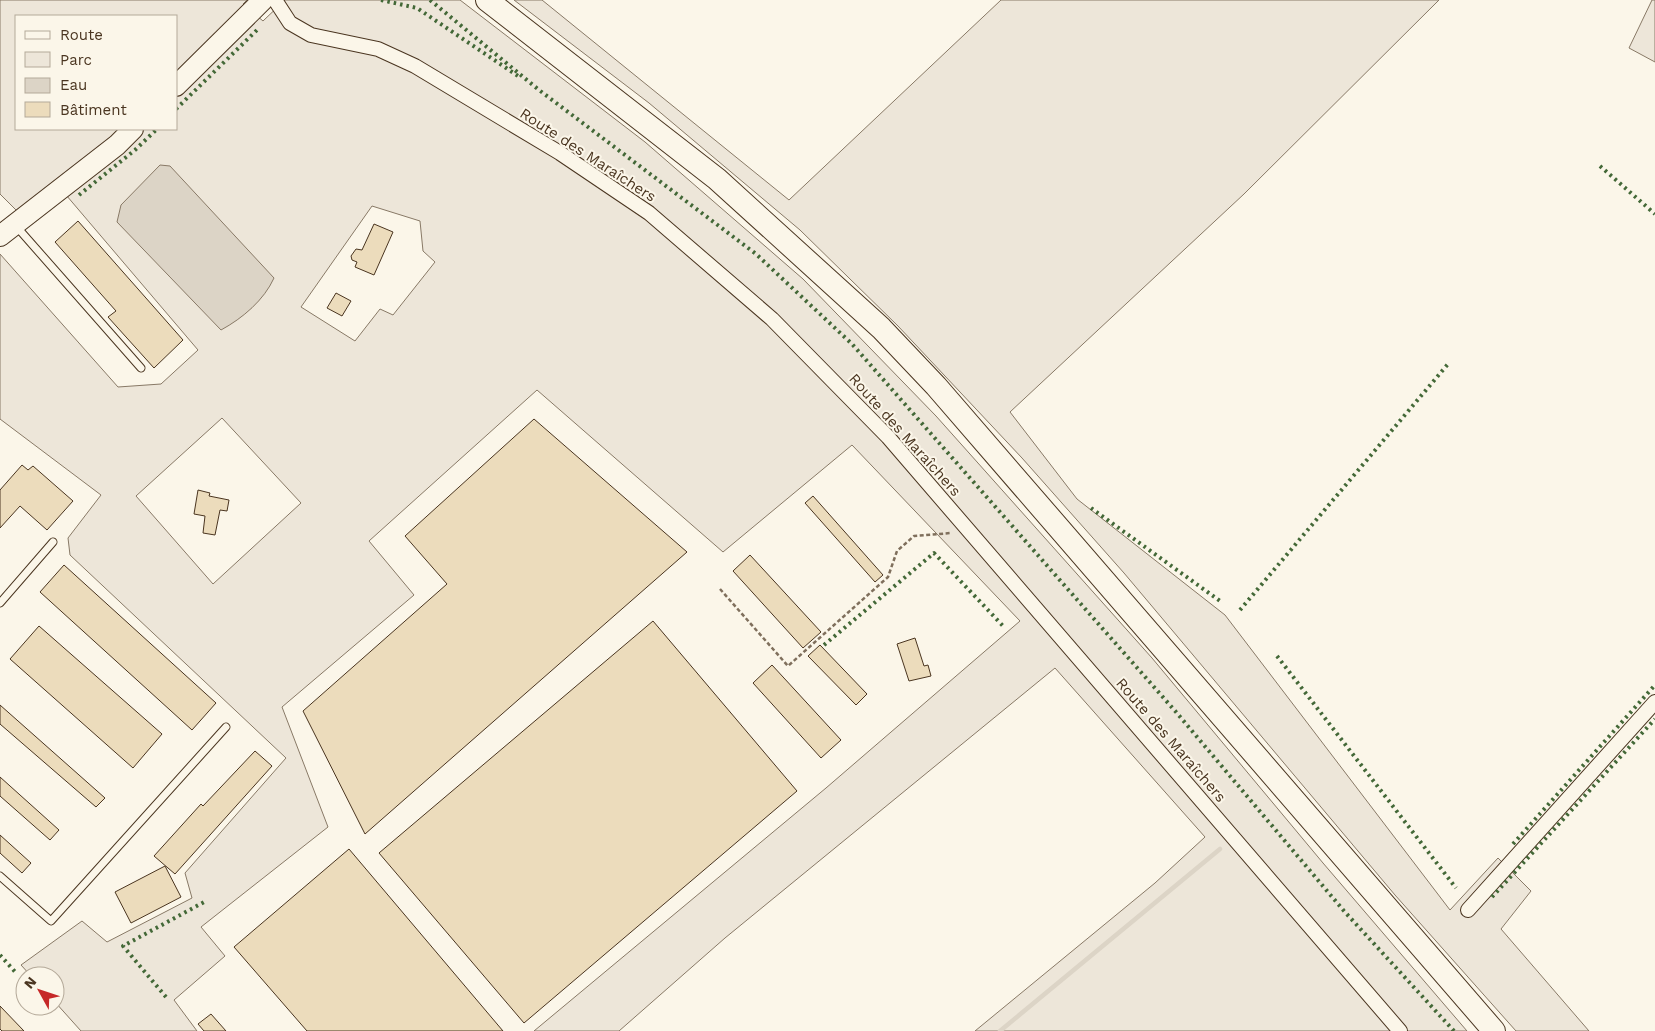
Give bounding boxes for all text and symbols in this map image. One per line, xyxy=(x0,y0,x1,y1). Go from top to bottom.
legend xyxy=(15,15,178,130)
text: Route xyxy=(60,26,103,44)
text: Parc xyxy=(60,51,92,69)
text: Eau xyxy=(60,76,87,94)
text: Bâtiment xyxy=(60,101,127,119)
street label: Route des Maraîchers xyxy=(517,104,660,206)
street label: Route des Maraîchers xyxy=(845,370,965,500)
street label: Route des Maraîchers xyxy=(1112,674,1230,806)
north arrow xyxy=(15,966,65,1016)
text: N xyxy=(21,974,40,992)

